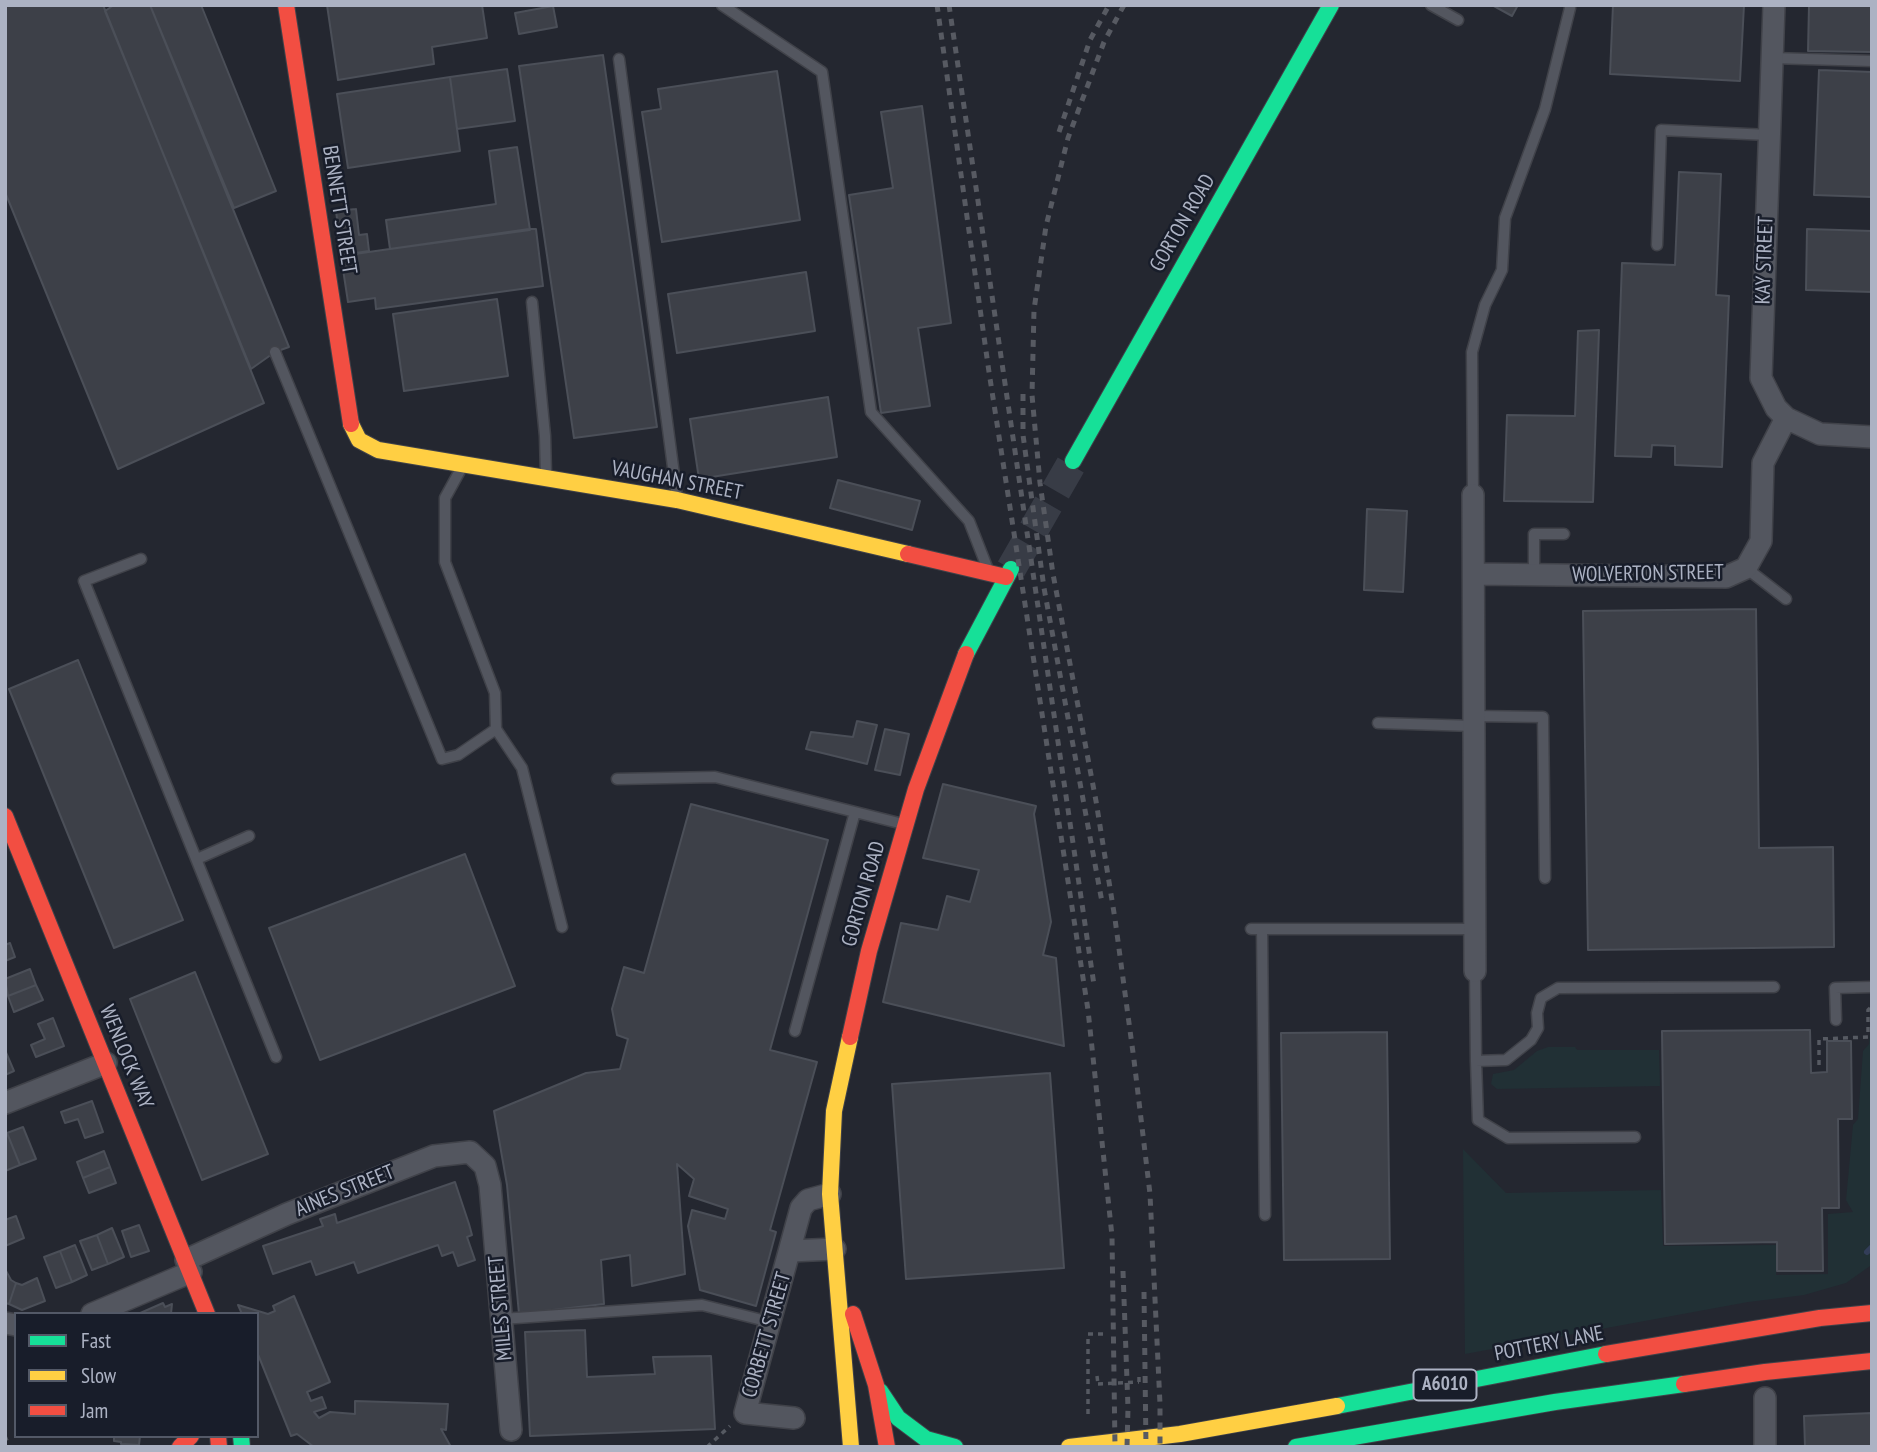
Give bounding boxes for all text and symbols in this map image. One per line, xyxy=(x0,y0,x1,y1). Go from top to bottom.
street label: BENNETT STREET xyxy=(316,144,362,276)
street label: GORTON ROAD xyxy=(1145,170,1221,276)
street label: KAY STREET xyxy=(1751,215,1779,305)
street label: VAUGHAN STREET xyxy=(609,456,745,506)
street label: WOLVERTON STREET xyxy=(1572,560,1724,588)
street label: GORTON ROAD xyxy=(837,838,891,950)
street label: WENLOCK WAY xyxy=(94,1001,158,1113)
street label: AINES STREET xyxy=(292,1160,398,1222)
street label: MILES STREET xyxy=(484,1254,518,1362)
street label: CORBETT STREET xyxy=(737,1269,797,1401)
legend xyxy=(14,1312,259,1438)
street label: POTTERY LANE xyxy=(1492,1321,1606,1367)
text: Fast xyxy=(81,1327,111,1354)
text: Slow xyxy=(81,1362,116,1389)
road number: A6010 xyxy=(1414,1370,1476,1400)
text: Jam xyxy=(81,1397,108,1424)

